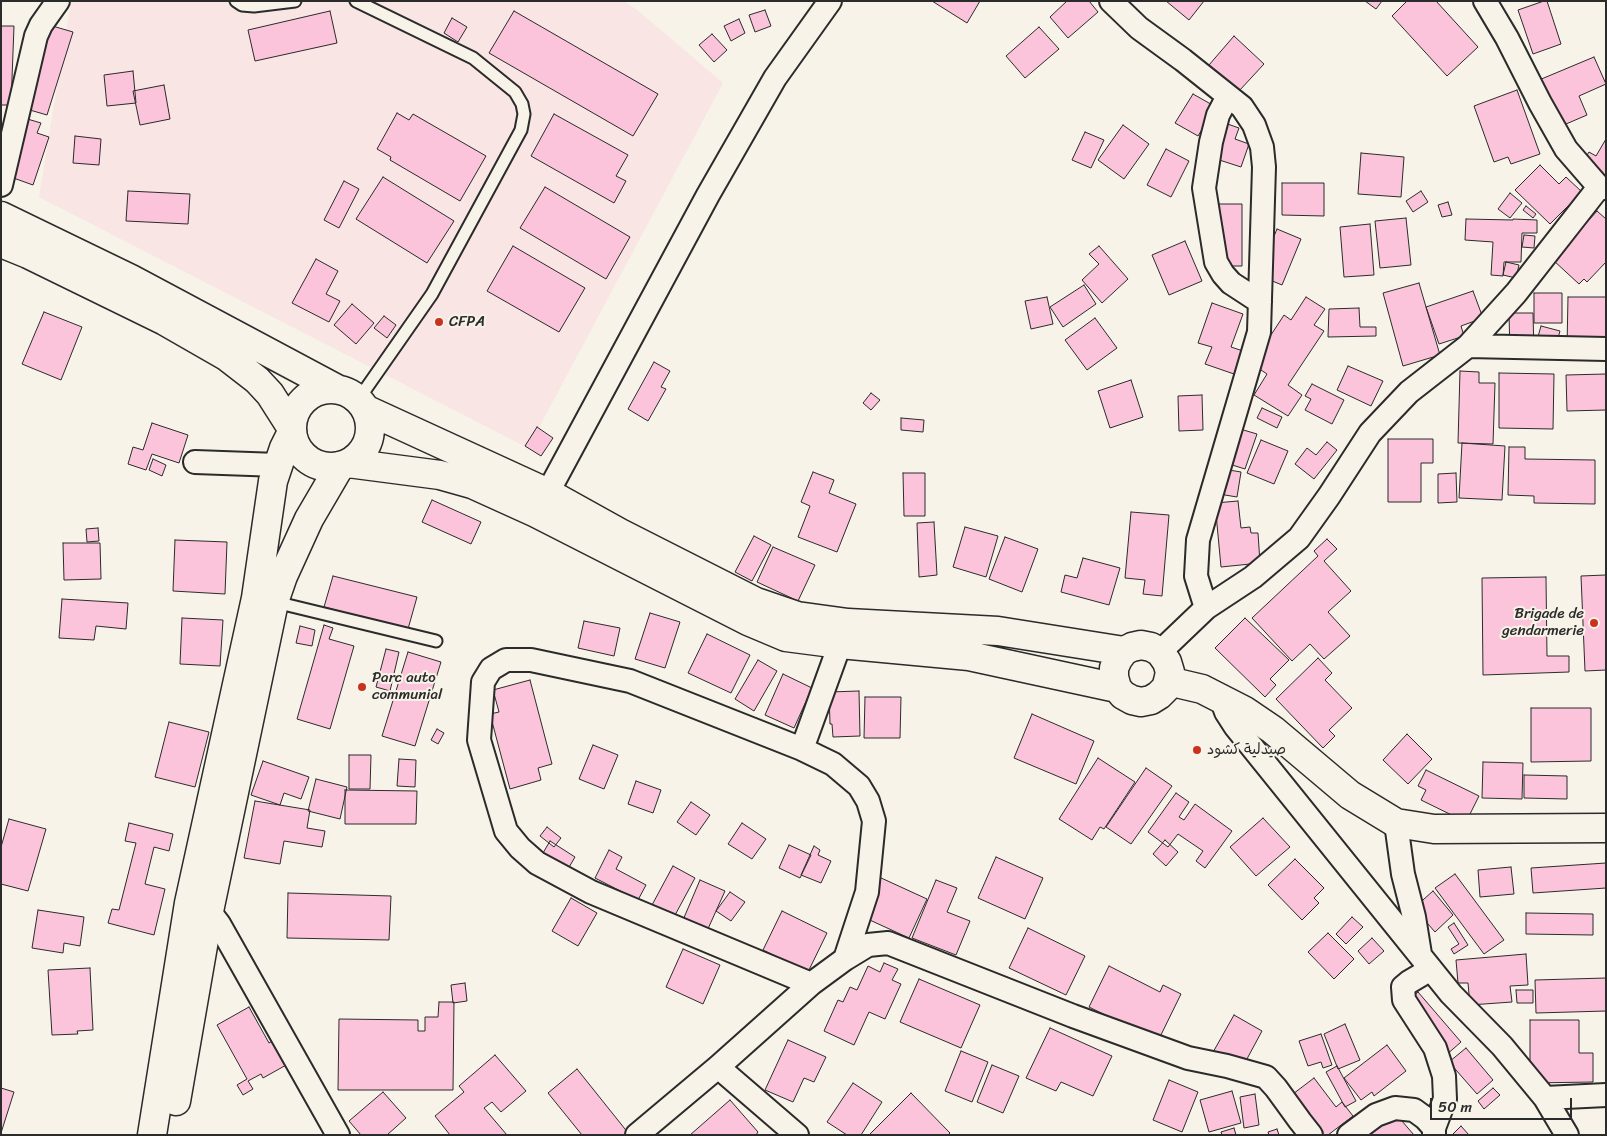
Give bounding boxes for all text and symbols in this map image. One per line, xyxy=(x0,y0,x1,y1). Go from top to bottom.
place label: CFPA xyxy=(449,313,485,331)
marker: CFPA xyxy=(433,316,445,328)
place label: Brigade de gendarmerie xyxy=(1502,605,1584,640)
marker: Brigade de gendarmerie xyxy=(1588,617,1600,629)
place label: Parc auto communial xyxy=(372,669,442,704)
marker: Parc auto communial xyxy=(356,681,368,693)
place label: صيدلية كشود xyxy=(1207,741,1286,759)
marker: صيدلية كشود xyxy=(1191,744,1203,756)
scale bar xyxy=(1432,1088,1574,1120)
text: 50 m xyxy=(1438,1094,1472,1120)

